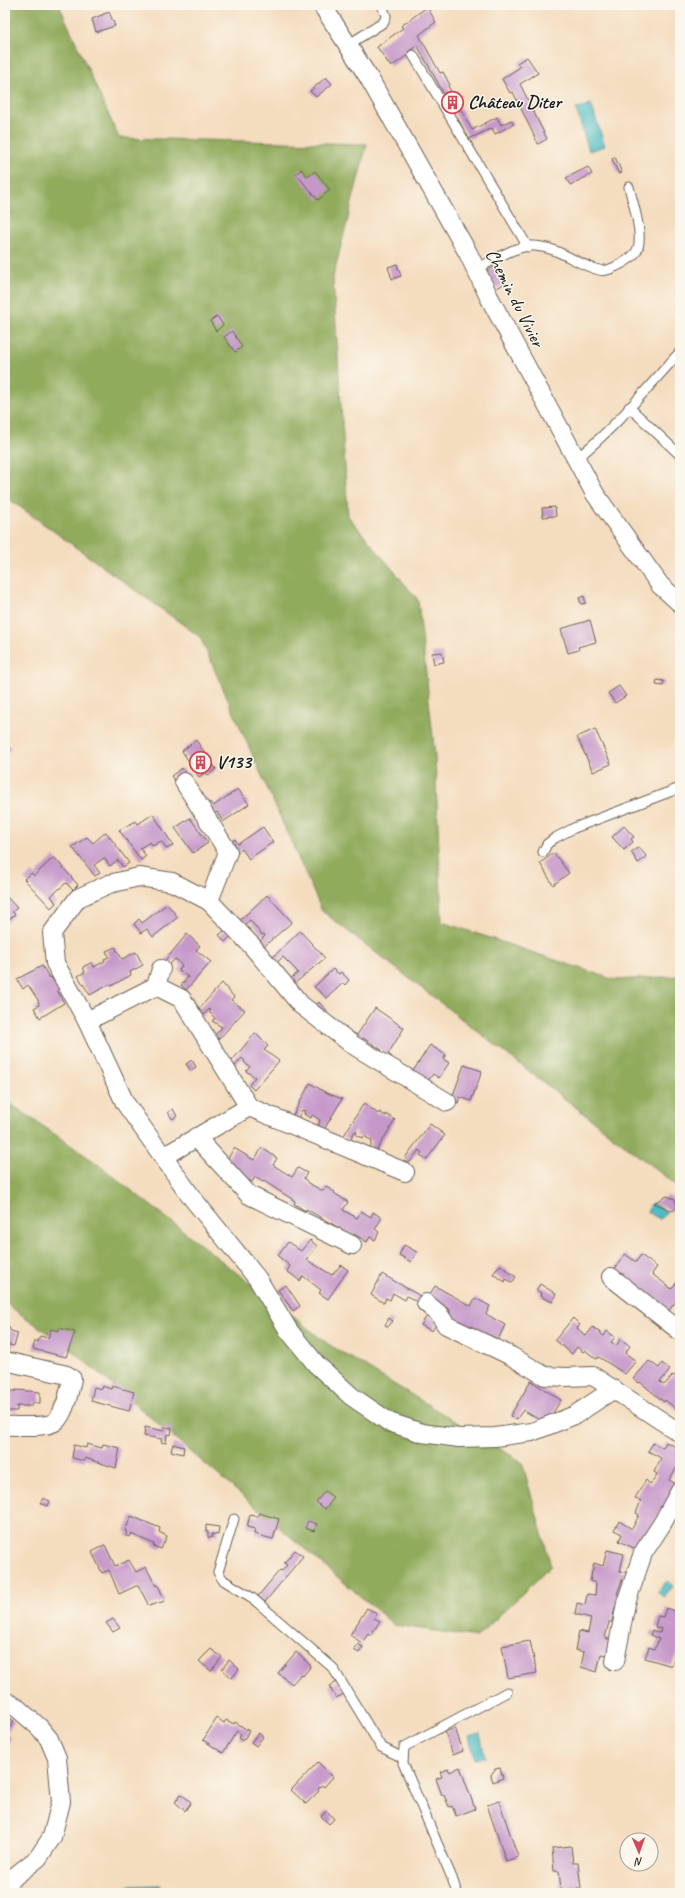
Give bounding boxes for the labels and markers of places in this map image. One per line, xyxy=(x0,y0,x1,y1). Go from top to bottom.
building icon: Château Diter xyxy=(439,89,465,115)
place label: Château Diter xyxy=(468,90,563,114)
building icon: V133 xyxy=(187,749,213,775)
place label: V133 xyxy=(216,750,253,774)

